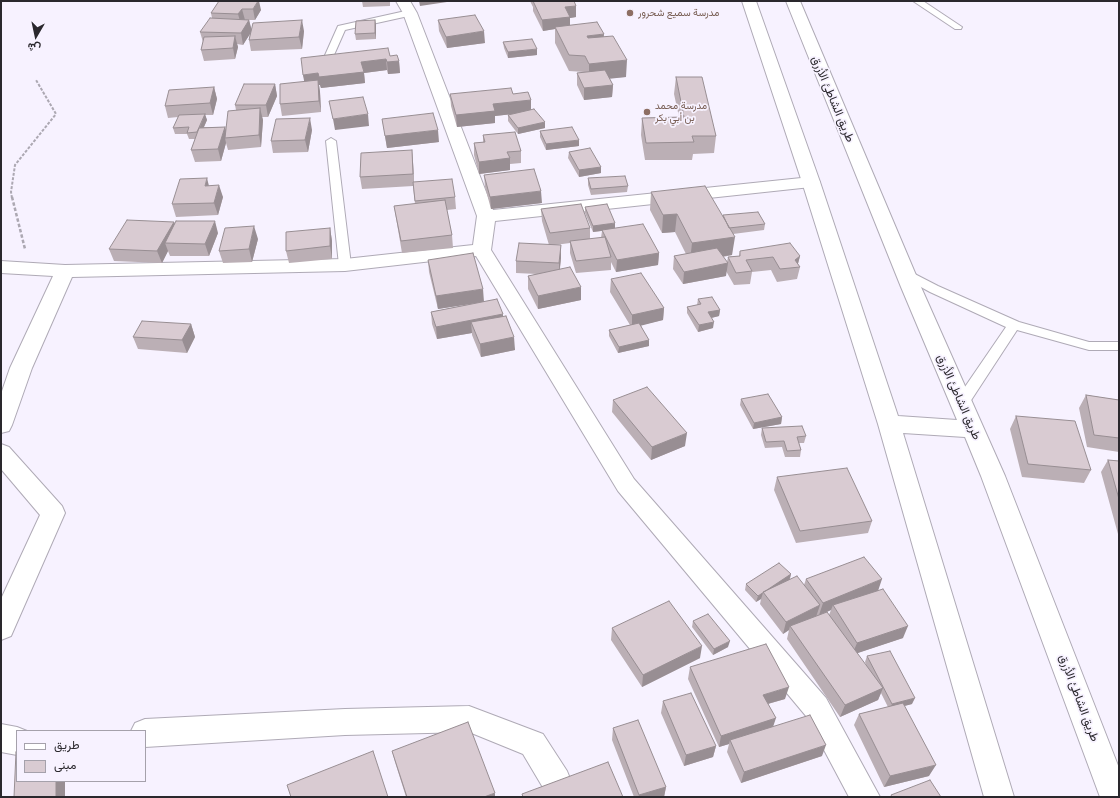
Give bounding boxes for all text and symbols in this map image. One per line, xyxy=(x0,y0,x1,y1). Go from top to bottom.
place label: مدرسة سميع شحرور xyxy=(638,7,719,19)
marker: مدرسة سميع شحرور xyxy=(625,8,635,18)
north arrow xyxy=(16,16,56,56)
text: ش xyxy=(26,41,42,56)
street label: طريق الشاطئ الأزرق xyxy=(808,54,858,144)
place label: مدرسة محمد بن أبي بكر xyxy=(655,100,707,124)
marker: مدرسة محمد بن أبي بكر xyxy=(642,107,652,117)
street label: طريق الشاطئ الأزرق xyxy=(934,352,984,442)
street label: طريق الشاطئ الأزرق xyxy=(1056,652,1102,744)
legend xyxy=(16,730,146,782)
text: طريق xyxy=(54,737,79,752)
text: مبنى xyxy=(54,757,76,772)

